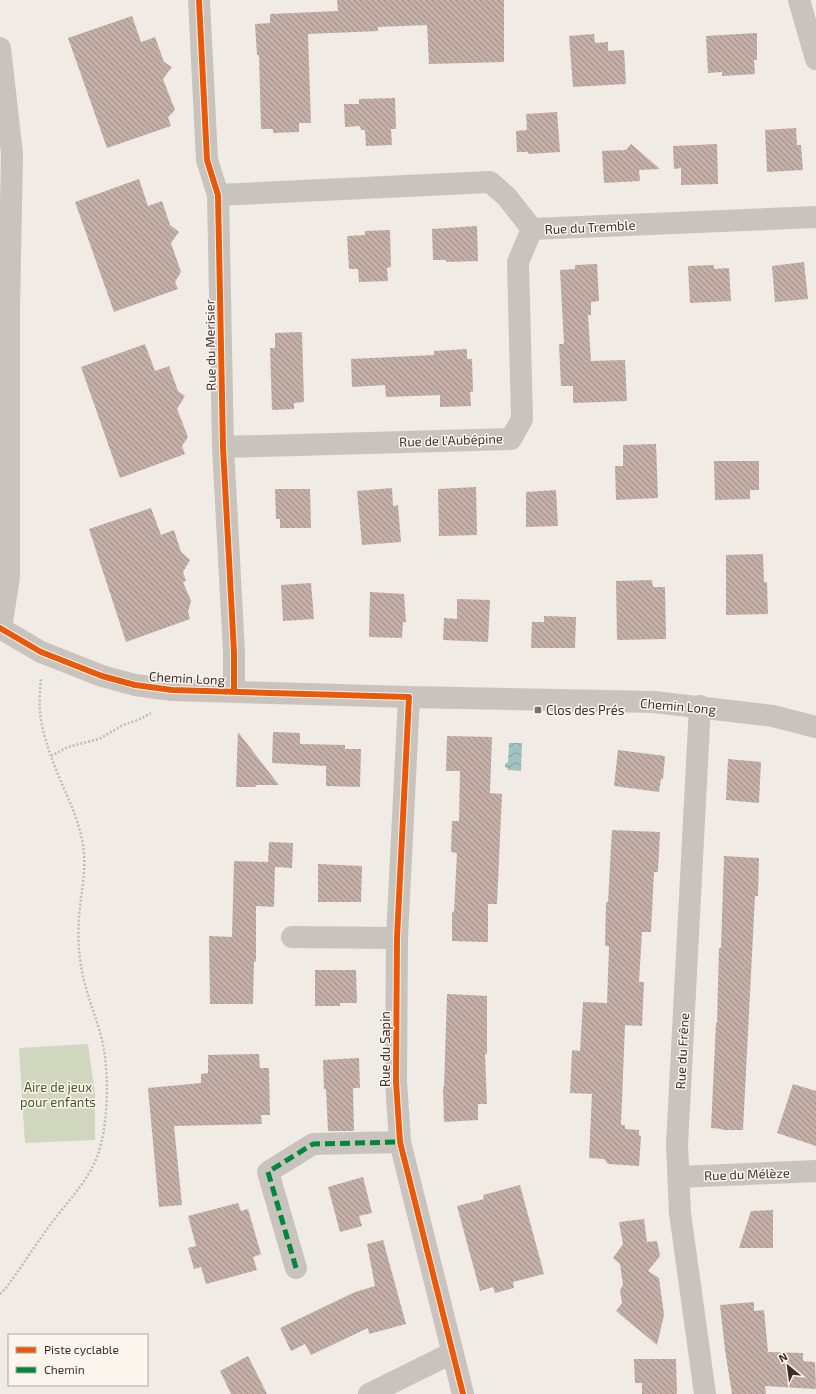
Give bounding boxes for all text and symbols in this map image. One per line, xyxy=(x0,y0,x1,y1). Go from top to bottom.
street label: Rue du Tremble xyxy=(544,217,636,237)
street label: Rue du Merisier xyxy=(201,299,219,391)
street label: Rue de l'Aubépine xyxy=(399,430,503,450)
street label: Chemin Long xyxy=(149,668,225,688)
street label: Chemin Long xyxy=(640,695,716,717)
place label: Clos des Prés xyxy=(546,702,624,718)
marker: Clos des Prés xyxy=(533,705,543,715)
street label: Rue du Sapin xyxy=(377,1011,393,1087)
street label: Rue du Frêne xyxy=(672,1012,692,1090)
park label: Aire de jeux pour enfants xyxy=(20,1079,96,1110)
street label: Rue du Mélèze xyxy=(704,1165,790,1183)
legend xyxy=(8,1334,148,1386)
text: Piste cyclable xyxy=(44,1342,119,1356)
north arrow xyxy=(768,1346,808,1386)
text: N xyxy=(776,1349,790,1364)
text: Chemin xyxy=(44,1362,85,1376)

